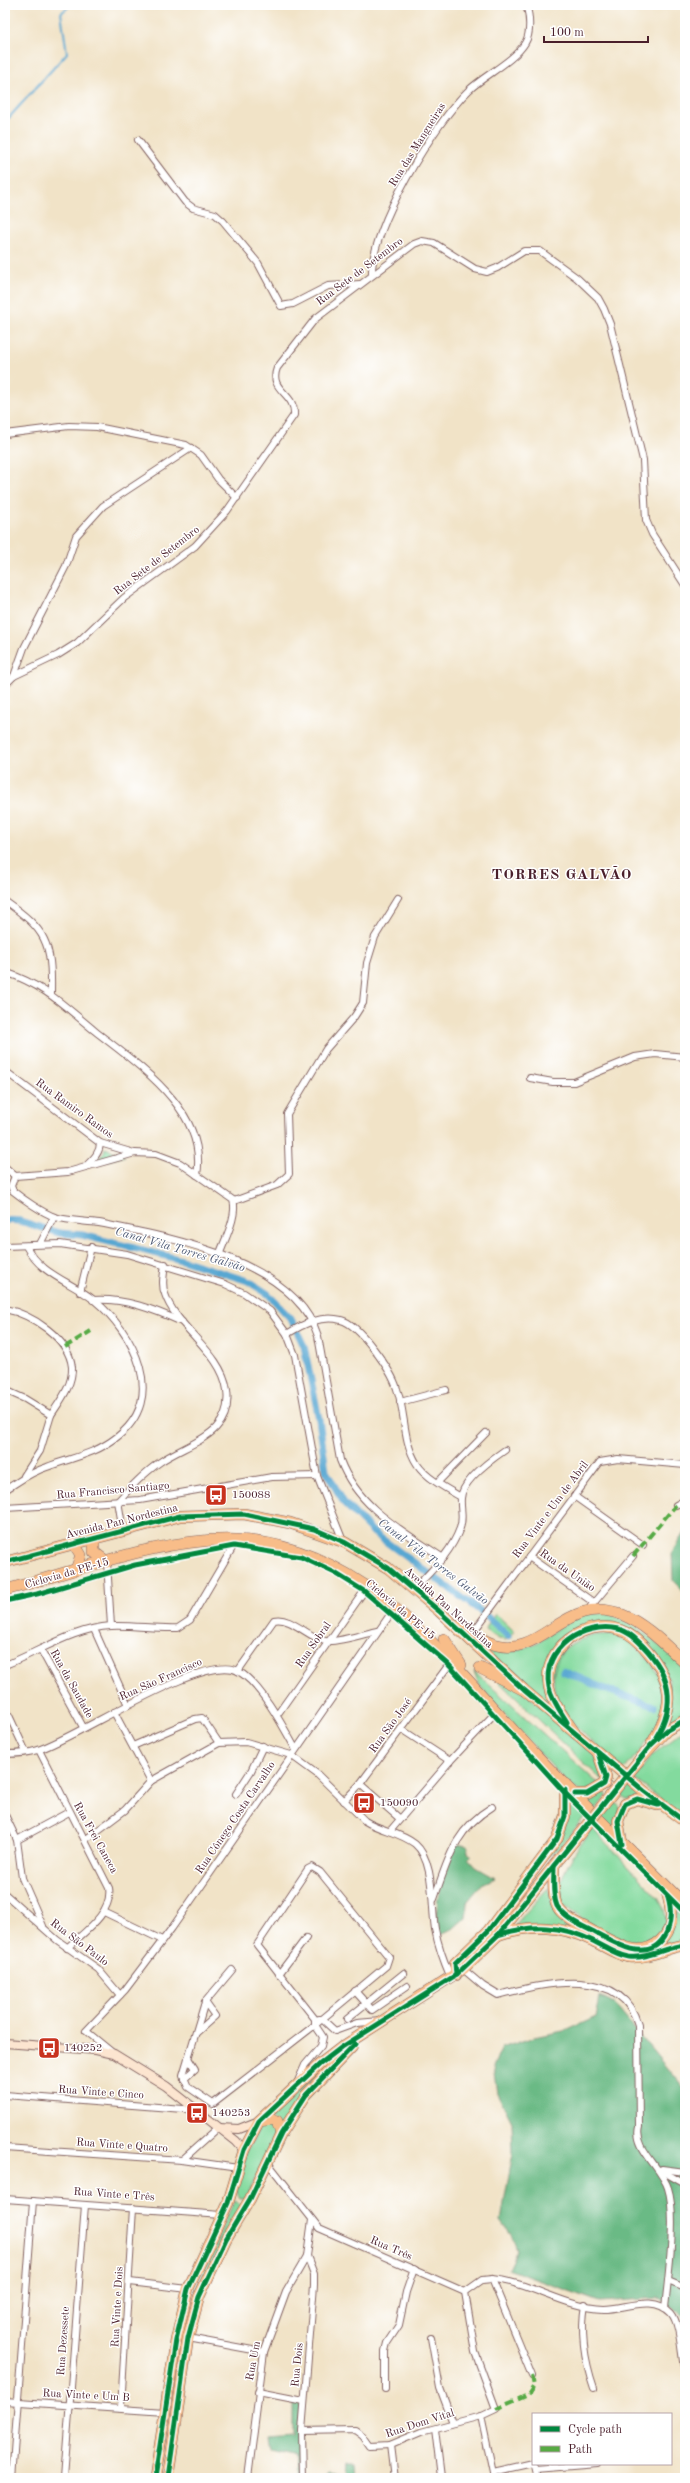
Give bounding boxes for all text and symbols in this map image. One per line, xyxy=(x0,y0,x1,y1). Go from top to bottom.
scale bar xyxy=(544,18,648,44)
text: 100 m xyxy=(550,27,584,39)
street label: Rua das Mangueiras xyxy=(388,101,448,189)
street label: Rua Sete de Setembro xyxy=(315,236,405,308)
street label: Rua Sete de Setembro xyxy=(112,524,202,598)
district label: TORRES GALVÃO xyxy=(491,866,633,883)
street label: Rua Ramiro Ramos xyxy=(33,1077,115,1141)
water label: Canal Vila Torres Galvão xyxy=(114,1226,247,1274)
street label: Rua Vinte e Um de Abril xyxy=(511,1460,591,1560)
street label: Rua Francisco Santiago xyxy=(56,1481,170,1501)
bus stop icon: 150088 xyxy=(203,1482,229,1508)
place label: 150088 xyxy=(232,1490,270,1501)
street label: Avenida Pan Nordestina xyxy=(65,1503,180,1541)
water label: Canal Vila Torres Galvão xyxy=(376,1517,491,1608)
street label: Rua da União xyxy=(537,1548,597,1594)
street label: Ciclovia da PE-15 xyxy=(24,1557,110,1591)
street label: Avenida Pan Nordestina xyxy=(402,1565,495,1651)
street label: Ciclovia da PE-15 xyxy=(363,1578,437,1642)
street label: Rua Sobral xyxy=(294,1620,334,1670)
street label: Rua da Saudade xyxy=(48,1648,94,1720)
street label: Rua São Francisco xyxy=(118,1657,204,1703)
street label: Rua São José xyxy=(368,1697,414,1755)
street label: Rua Cônego Costa Carvalho xyxy=(194,1760,278,1876)
bus stop icon: 150090 xyxy=(351,1790,377,1816)
place label: 150090 xyxy=(380,1798,418,1809)
street label: Rua Frei Caneca xyxy=(71,1801,119,1876)
street label: Rua São Paulo xyxy=(48,1918,110,1968)
bus stop icon: 140252 xyxy=(36,2035,62,2061)
place label: 140252 xyxy=(64,2043,102,2054)
street label: Rua Vinte e Cinco xyxy=(58,2085,144,2101)
bus stop icon: 140253 xyxy=(184,2100,210,2126)
place label: 140253 xyxy=(212,2108,250,2119)
street label: Rua Vinte e Quatro xyxy=(76,2137,168,2155)
street label: Rua Vinte e Três xyxy=(73,2187,155,2203)
street label: Rua Três xyxy=(368,2235,414,2263)
street label: Rua Vinte e Dois xyxy=(110,2266,126,2348)
street label: Rua Dezessete xyxy=(56,2306,72,2376)
street label: Rua Um xyxy=(245,2340,263,2381)
street label: Rua Dois xyxy=(290,2342,306,2387)
street label: Rua Vinte e Um B xyxy=(42,2388,130,2404)
street label: Rua Dom Vital xyxy=(384,2408,456,2440)
legend xyxy=(532,2413,672,2465)
text: Cycle path xyxy=(568,2424,623,2436)
text: Path xyxy=(568,2444,593,2456)

